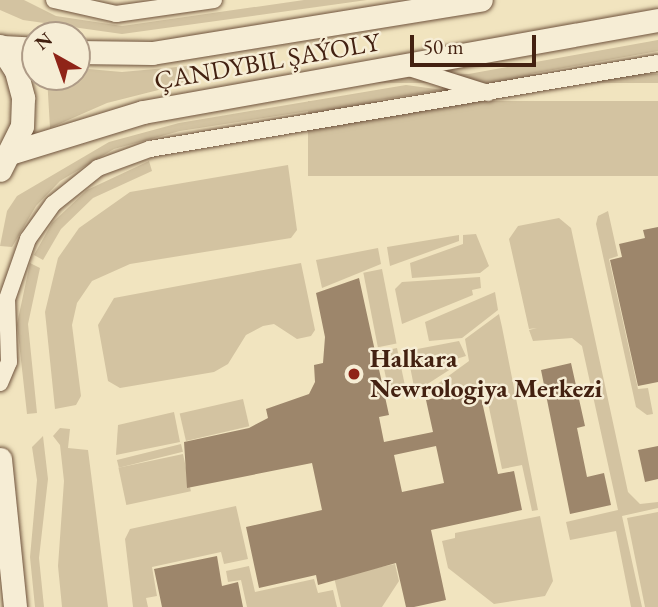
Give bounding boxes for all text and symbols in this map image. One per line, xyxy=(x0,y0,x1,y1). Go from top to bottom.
north arrow xyxy=(21,21,91,91)
scale bar xyxy=(413,21,539,65)
text: N xyxy=(30,27,57,56)
street label: ÇANDYBIL ŞAÝOLY xyxy=(152,27,382,97)
text: 50 m xyxy=(423,33,464,60)
place label: Halkara Newrologiya Merkezi xyxy=(370,343,602,404)
marker: Halkara Newrologiya Merkezi xyxy=(344,364,364,384)

